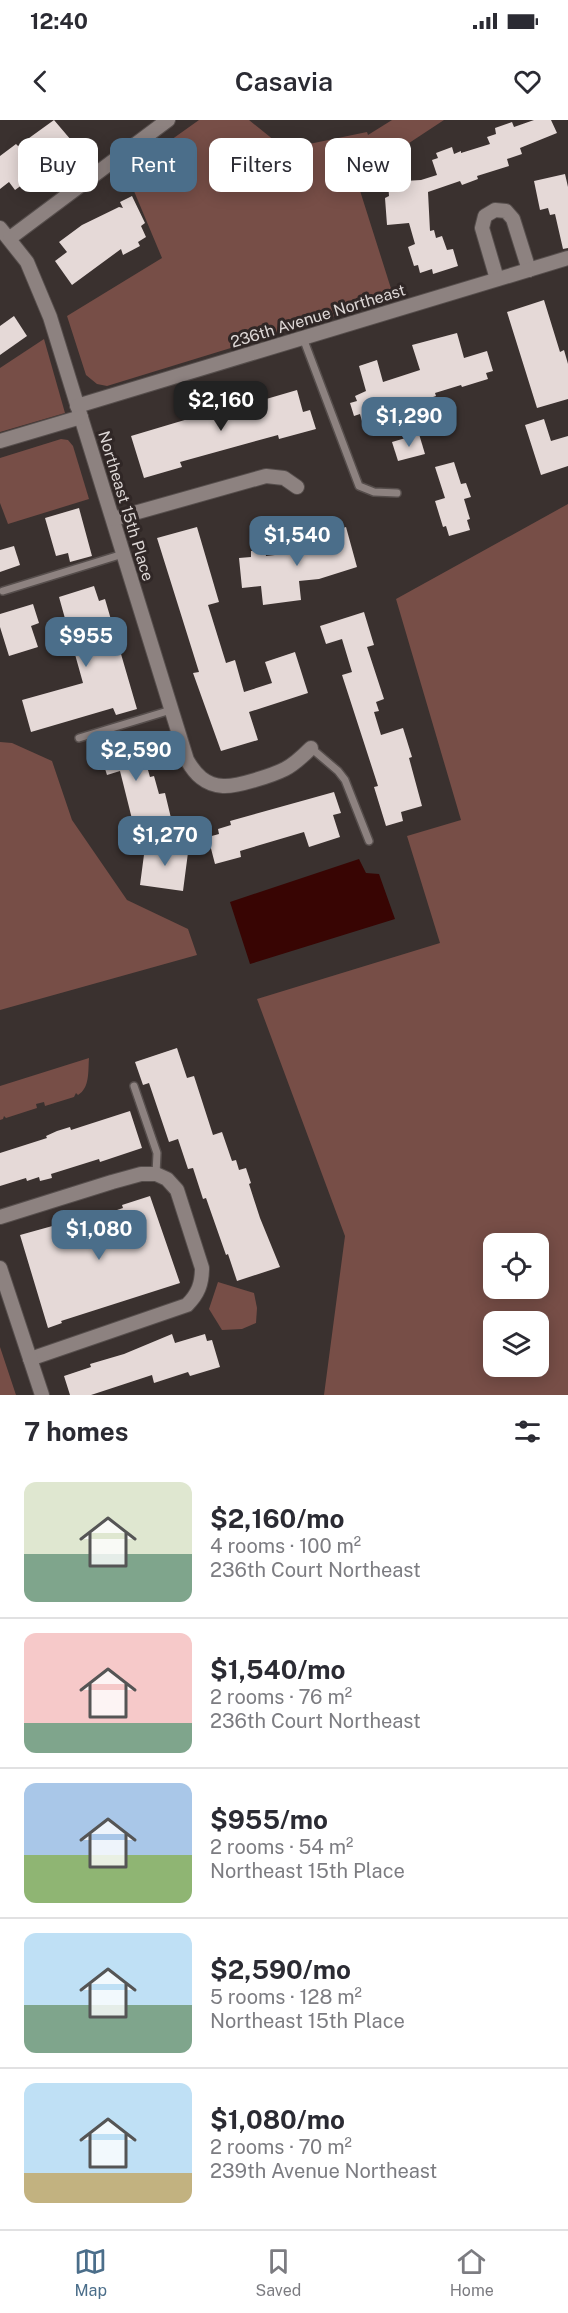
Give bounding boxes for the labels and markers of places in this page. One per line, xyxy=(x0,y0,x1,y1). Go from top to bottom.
pin: $2,160 xyxy=(172,381,270,432)
pin: $1,290 xyxy=(360,397,458,448)
pin: $1,540 xyxy=(248,516,346,567)
pin: $955 xyxy=(50,617,122,668)
pin: $2,590 xyxy=(87,731,185,782)
pin: $1,270 xyxy=(116,816,214,867)
pin: $1,080 xyxy=(50,1210,148,1261)

